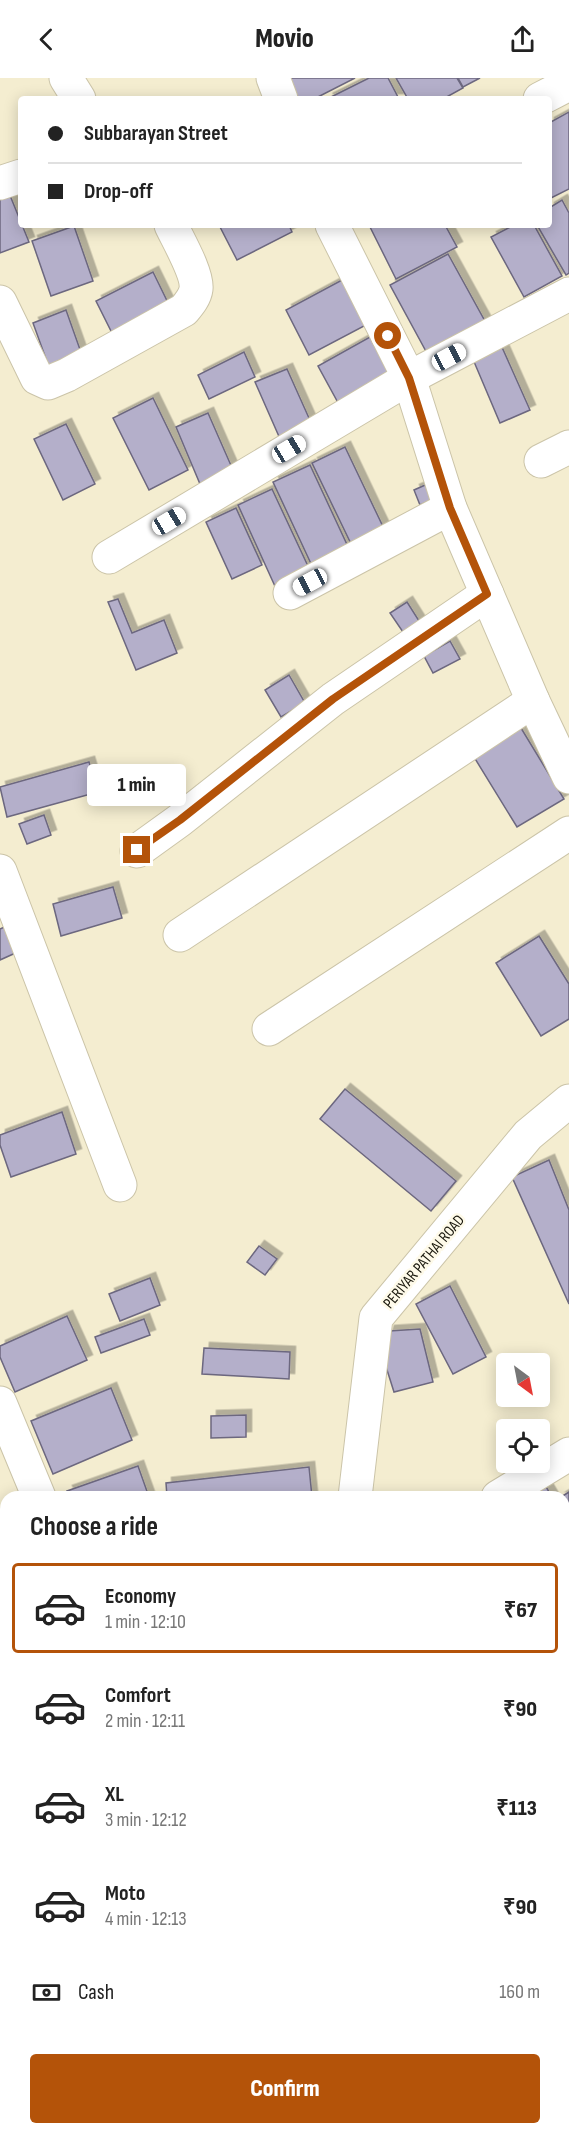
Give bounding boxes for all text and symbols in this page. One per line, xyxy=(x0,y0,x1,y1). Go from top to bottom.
icon: back xyxy=(30,23,63,56)
text: Movio xyxy=(255,23,314,55)
icon: share xyxy=(506,23,539,56)
text: Subbarayan Street xyxy=(84,120,228,147)
text: Drop-off xyxy=(84,178,153,205)
route start xyxy=(374,322,401,349)
car xyxy=(429,341,469,373)
car xyxy=(269,432,309,466)
car xyxy=(149,504,189,538)
car xyxy=(290,566,330,598)
callout: 1 min xyxy=(88,763,186,805)
text: 1 min xyxy=(117,773,156,797)
route end xyxy=(123,836,150,863)
street label: PERIYAR PATHAI ROAD xyxy=(379,1211,469,1313)
north arrow xyxy=(496,1353,550,1407)
map controls xyxy=(496,1353,550,1473)
button: locate xyxy=(496,1419,550,1473)
text: Choose a ride xyxy=(30,1511,158,1543)
icon: car xyxy=(33,1581,87,1635)
text: Economy xyxy=(105,1583,176,1610)
text: ₹67 xyxy=(504,1597,537,1624)
text: 1 min · 12:10 xyxy=(105,1610,186,1634)
icon: car xyxy=(33,1680,87,1734)
text: Comfort xyxy=(105,1682,171,1709)
text: ₹90 xyxy=(503,1696,537,1723)
text: 2 min · 12:11 xyxy=(105,1709,185,1733)
icon: car xyxy=(33,1779,87,1833)
text: XL xyxy=(105,1781,124,1808)
text: ₹113 xyxy=(496,1795,537,1822)
text: 3 min · 12:12 xyxy=(105,1808,187,1832)
icon: car xyxy=(33,1878,87,1932)
text: Moto xyxy=(105,1880,145,1907)
text: ₹90 xyxy=(503,1894,537,1921)
text: 4 min · 12:13 xyxy=(105,1907,187,1931)
icon: cash xyxy=(30,1976,63,2009)
text: Cash xyxy=(78,1979,114,2006)
text: 160 m xyxy=(499,1980,540,2004)
button: Confirm xyxy=(30,2054,540,2123)

